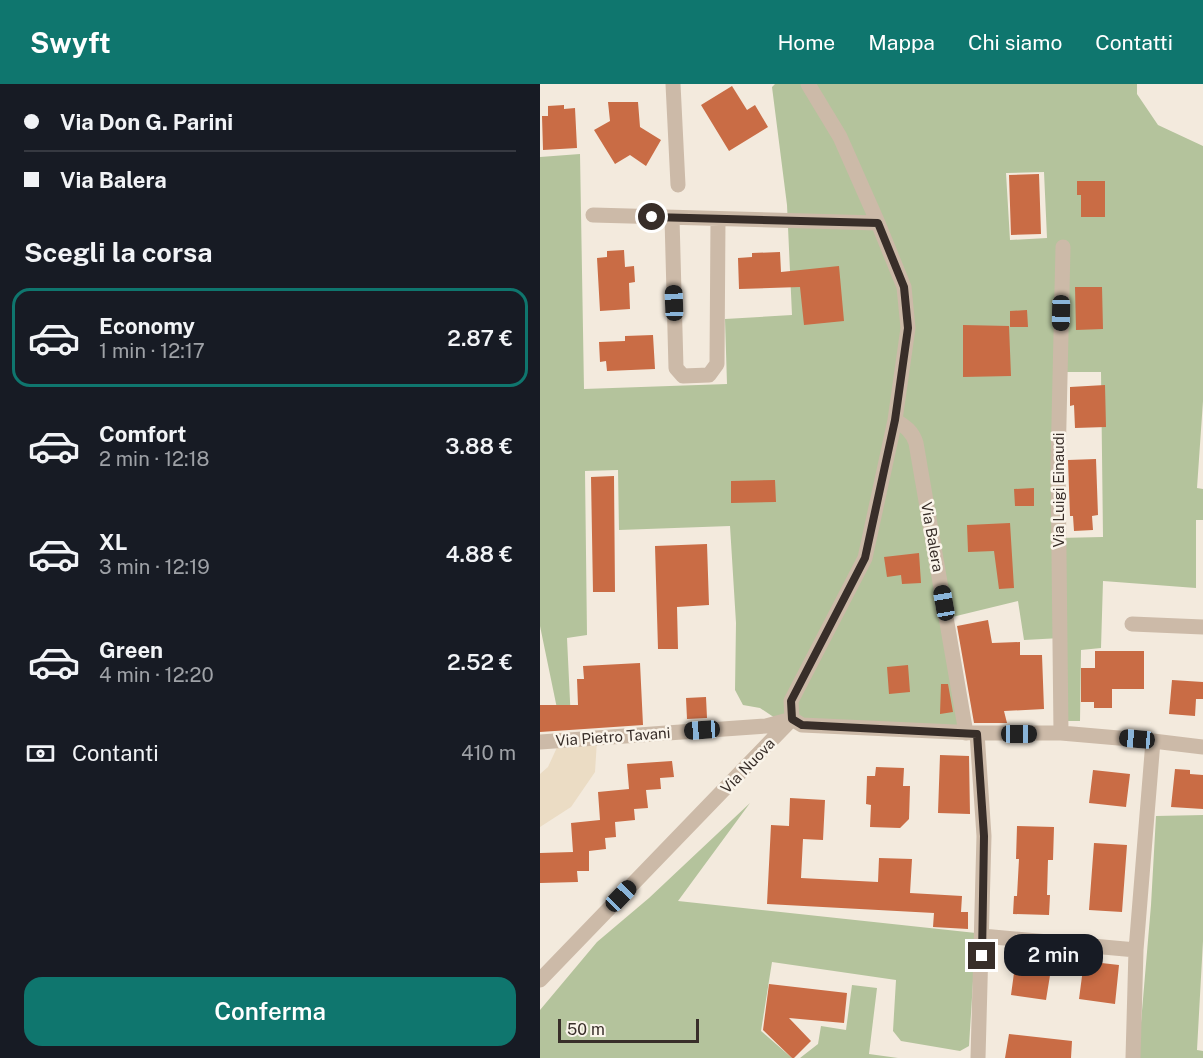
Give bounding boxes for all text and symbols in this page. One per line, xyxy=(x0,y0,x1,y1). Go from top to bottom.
text: Swyft xyxy=(30,26,111,59)
text: Home xyxy=(777,30,835,55)
text: Mappa xyxy=(868,30,935,55)
text: Chi siamo xyxy=(968,30,1062,55)
text: Contatti xyxy=(1095,30,1173,55)
text: Via Don G. Parini xyxy=(60,109,233,135)
text: Via Balera xyxy=(60,167,167,193)
route start xyxy=(638,203,665,230)
text: Scegli la corsa xyxy=(24,236,213,268)
car xyxy=(664,285,684,321)
car xyxy=(1052,295,1070,331)
icon: car xyxy=(27,311,81,365)
text: Economy xyxy=(99,313,195,339)
text: 2.87 € xyxy=(447,325,513,351)
text: 1 min · 12:17 xyxy=(99,339,205,363)
icon: car xyxy=(27,419,81,473)
text: Comfort xyxy=(99,421,186,447)
text: 3.88 € xyxy=(445,433,513,459)
street label: Via Luigi Einaudi xyxy=(1050,433,1067,547)
text: 2 min · 12:18 xyxy=(99,447,210,471)
street label: Via Balera xyxy=(918,501,947,573)
icon: car xyxy=(27,527,81,581)
text: XL xyxy=(99,529,127,555)
text: 4.88 € xyxy=(445,541,513,567)
text: 3 min · 12:19 xyxy=(99,555,210,579)
car xyxy=(932,584,956,622)
icon: car xyxy=(27,635,81,689)
text: Green xyxy=(99,637,163,663)
text: 2.52 € xyxy=(447,649,513,675)
text: 4 min · 12:20 xyxy=(99,663,214,687)
car xyxy=(683,720,721,740)
street label: Via Pietro Tavani xyxy=(555,724,671,749)
car xyxy=(1001,725,1037,743)
car xyxy=(1118,728,1156,750)
street label: Via Nuova xyxy=(717,735,778,797)
icon: cash xyxy=(24,737,57,770)
text: Contanti xyxy=(72,740,159,766)
text: 410 m xyxy=(461,741,516,765)
car xyxy=(602,877,640,915)
callout: 2 min xyxy=(1003,935,1102,977)
route end xyxy=(968,942,995,969)
text: 2 min xyxy=(1028,943,1079,967)
button: Conferma xyxy=(24,977,516,1046)
scale bar xyxy=(558,1016,699,1044)
text: 50 m xyxy=(567,1020,605,1039)

